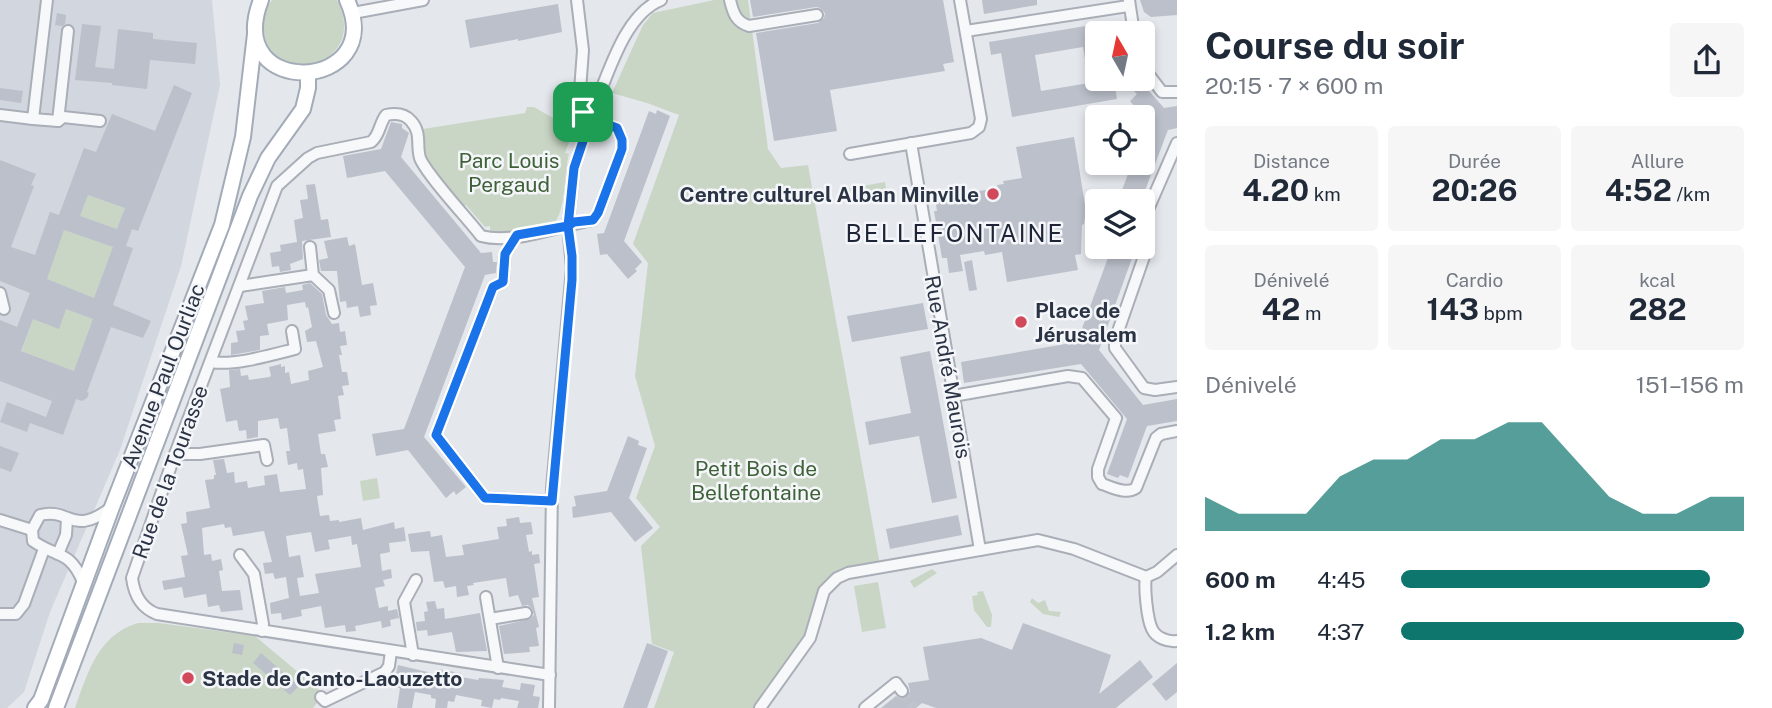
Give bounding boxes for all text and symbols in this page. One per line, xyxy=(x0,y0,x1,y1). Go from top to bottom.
north arrow xyxy=(1085,21,1155,91)
map controls xyxy=(1085,21,1155,259)
text: Course du soir xyxy=(1205,23,1465,68)
button: share xyxy=(1670,23,1744,97)
text: 20:15 · 7 × 600 m xyxy=(1205,72,1383,99)
pin xyxy=(553,82,613,142)
icon: arrive xyxy=(564,93,602,131)
button: locate xyxy=(1085,105,1155,175)
park label: Parc Louis Pergaud xyxy=(459,148,559,197)
text: Distance xyxy=(1253,150,1330,172)
text: Durée xyxy=(1448,150,1501,172)
text: Allure xyxy=(1631,150,1684,172)
text: 4.20 xyxy=(1242,172,1309,208)
text: 20:26 xyxy=(1432,172,1517,208)
text: 4:52 xyxy=(1605,172,1672,208)
place label: Centre culturel Alban Minville xyxy=(680,182,979,207)
text: km xyxy=(1309,183,1341,205)
text: /km xyxy=(1672,183,1710,205)
marker: Centre culturel Alban Minville xyxy=(985,186,1001,202)
button: layers xyxy=(1085,189,1155,259)
district label: BELLEFONTAINE xyxy=(846,219,1065,247)
text: Dénivelé xyxy=(1254,269,1329,291)
text: Cardio xyxy=(1446,269,1503,291)
text: kcal xyxy=(1639,269,1676,291)
street label: Rue André Maurois xyxy=(920,273,976,461)
street label: Avenue Paul Ourliac xyxy=(116,280,210,472)
text: 42 xyxy=(1262,291,1300,327)
text: 143 xyxy=(1426,291,1479,327)
text: 282 xyxy=(1628,291,1687,327)
place label: Place de Jérusalem xyxy=(1035,298,1137,347)
text: m xyxy=(1300,302,1321,324)
text: bpm xyxy=(1479,302,1523,324)
marker: Place de Jérusalem xyxy=(1013,314,1029,330)
text: Dénivelé xyxy=(1205,371,1297,398)
text: 151–156 m xyxy=(1636,371,1744,398)
street label: Rue de la Tourasse xyxy=(127,382,213,562)
park label: Petit Bois de Bellefontaine xyxy=(691,456,821,505)
text: 600 m xyxy=(1205,566,1275,593)
text: 4:45 xyxy=(1317,566,1365,593)
text: 1.2 km xyxy=(1205,618,1275,645)
text: 4:37 xyxy=(1317,618,1365,645)
place label: Stade de Canto-Laouzetto xyxy=(202,666,462,691)
marker: Stade de Canto-Laouzetto xyxy=(180,670,196,686)

